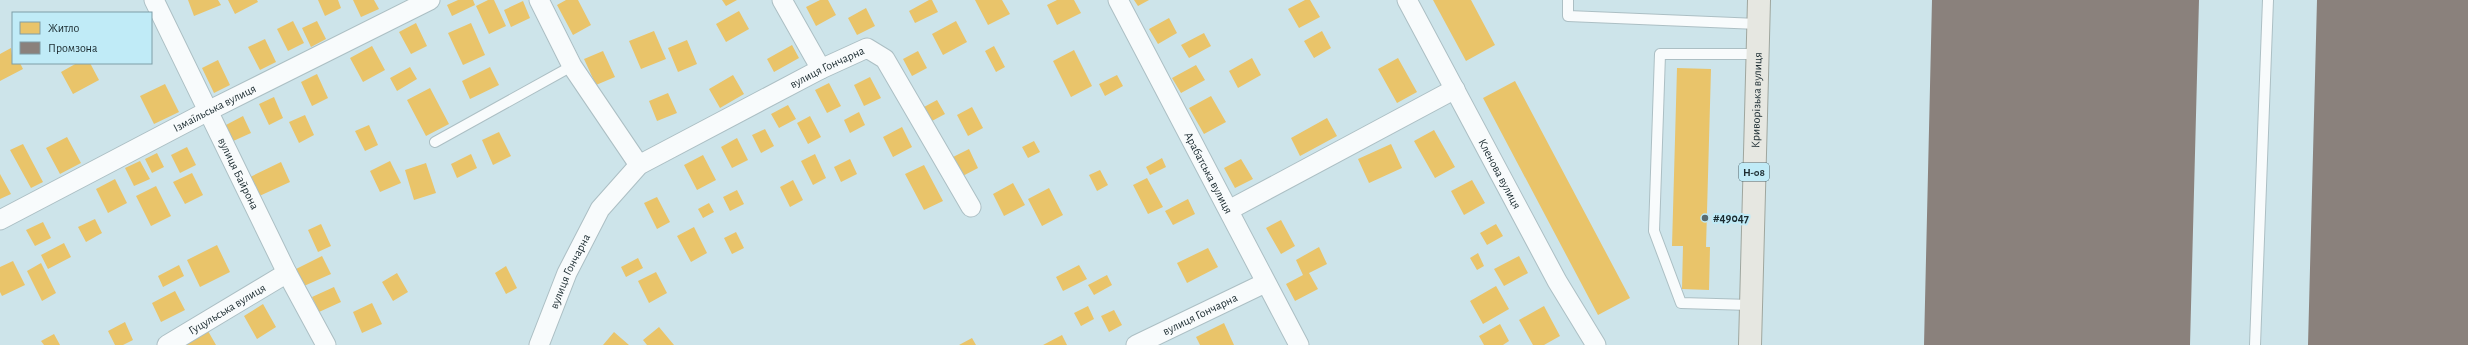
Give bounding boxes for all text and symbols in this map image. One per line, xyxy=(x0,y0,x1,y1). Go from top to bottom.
legend xyxy=(12,12,152,64)
text: Житло xyxy=(48,22,80,34)
text: Промзона xyxy=(48,42,98,54)
street label: вулиця Гончарна xyxy=(788,44,867,90)
street label: Криворізька вулиця xyxy=(1749,52,1764,148)
street label: Ізмаїльська вулиця xyxy=(171,82,258,134)
street label: Арабатська вулиця xyxy=(1182,130,1235,216)
street label: вулиця Байрона xyxy=(216,136,261,212)
street label: Кленова вулиця xyxy=(1476,137,1523,211)
road number: Н-08 xyxy=(1739,163,1769,181)
place label: #49047 xyxy=(1713,212,1749,224)
marker: #49047 xyxy=(1700,213,1710,223)
street label: вулиця Гончарна xyxy=(548,231,592,310)
street label: Гуцульська вулиця xyxy=(186,281,268,337)
street label: вулиця Гончарна xyxy=(1161,291,1240,337)

